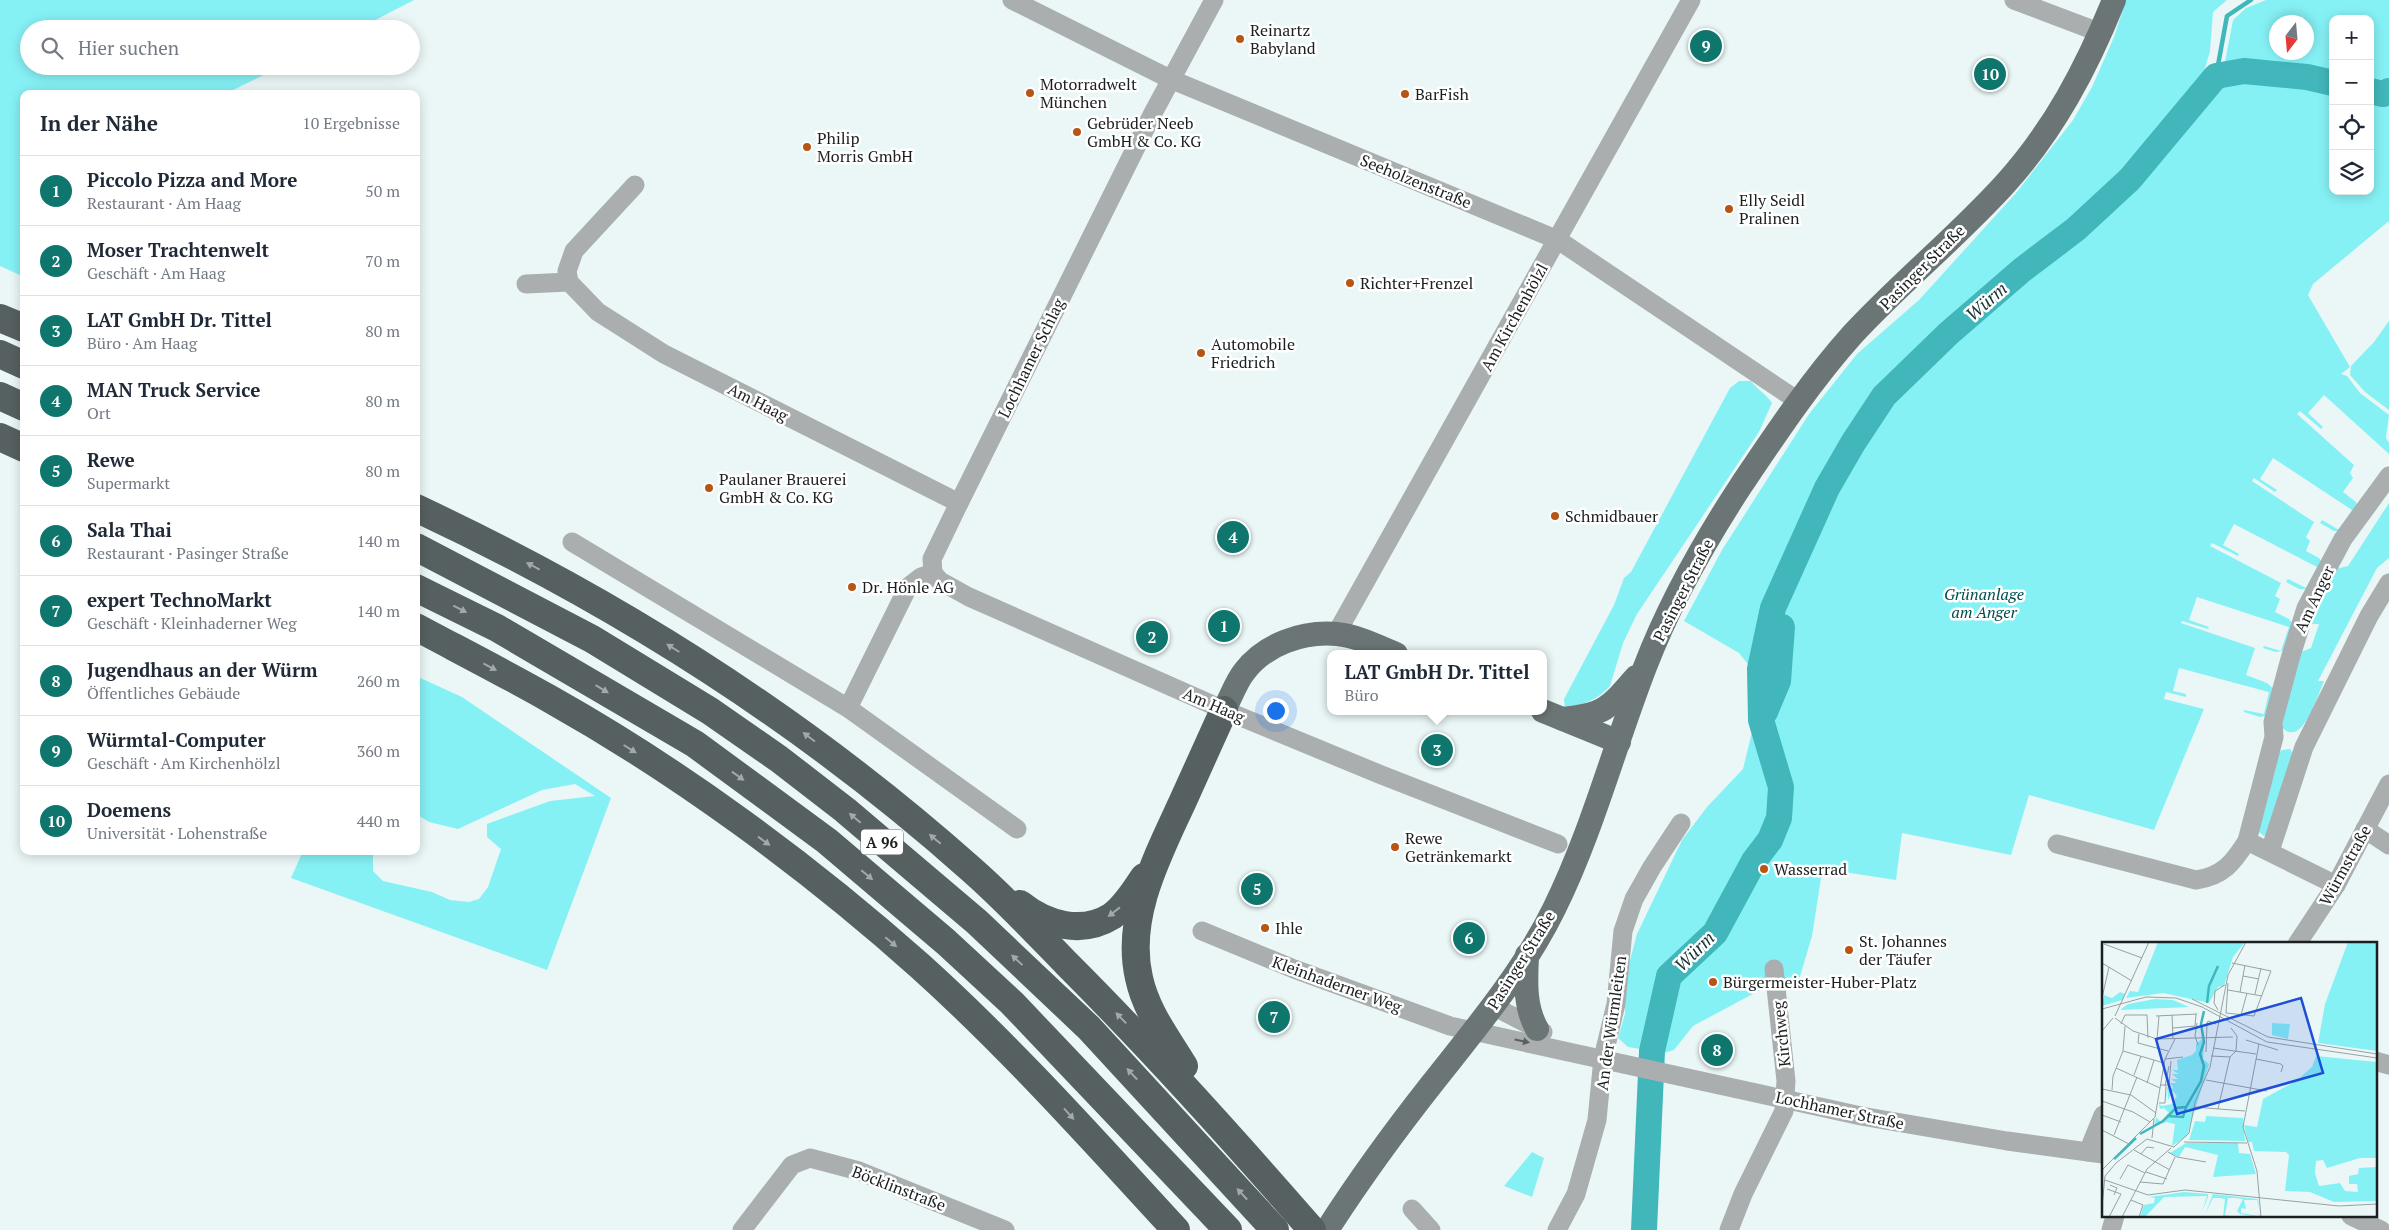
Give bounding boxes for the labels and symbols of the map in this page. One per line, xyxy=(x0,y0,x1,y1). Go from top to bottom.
north arrow xyxy=(2269,15,2314,60)
place label: Reinartz Babyland xyxy=(1250,19,1316,59)
pin: 9 xyxy=(1690,27,1722,65)
marker: Reinartz Babyland xyxy=(1234,33,1246,45)
pin: 10 xyxy=(1974,55,2006,93)
place label: Motorradwelt München xyxy=(1040,73,1137,113)
place label: BarFish xyxy=(1415,83,1470,105)
marker: Motorradwelt München xyxy=(1024,87,1036,99)
marker: BarFish xyxy=(1399,88,1411,100)
place label: Gebrüder Neeb GmbH & Co. KG xyxy=(1087,112,1201,152)
marker: Gebrüder Neeb GmbH & Co. KG xyxy=(1071,126,1083,138)
place label: Philip Morris GmbH xyxy=(817,127,913,167)
marker: Philip Morris GmbH xyxy=(801,141,813,153)
street label: Seeholzenstraße xyxy=(1357,149,1475,213)
place label: Elly Seidl Pralinen xyxy=(1739,189,1805,229)
marker: Elly Seidl Pralinen xyxy=(1723,203,1735,215)
street label: Pasinger Straße xyxy=(1875,220,1969,314)
street label: Am Kirchenhölzl xyxy=(1475,259,1553,375)
place label: Richter+Frenzel xyxy=(1360,272,1474,294)
water label: Würm xyxy=(1960,276,2012,326)
marker: Richter+Frenzel xyxy=(1344,277,1356,289)
street label: Lochhamer Schlag xyxy=(992,294,1070,422)
place label: Automobile Friedrich xyxy=(1211,333,1295,373)
marker: Automobile Friedrich xyxy=(1195,347,1207,359)
street label: Am Haag xyxy=(724,377,792,427)
place label: Paulaner Brauerei GmbH & Co. KG xyxy=(719,468,847,508)
marker: Paulaner Brauerei GmbH & Co. KG xyxy=(703,482,715,494)
place label: Schmidbauer xyxy=(1565,505,1659,527)
marker: Schmidbauer xyxy=(1549,510,1561,522)
pin: 4 xyxy=(1217,518,1249,556)
street label: Pasinger Straße xyxy=(1648,535,1718,645)
one-way arrow xyxy=(526,561,540,570)
street label: Am Anger xyxy=(2289,561,2339,636)
place label: Dr. Hönle AG xyxy=(862,576,954,598)
marker: Dr. Hönle AG xyxy=(846,581,858,593)
park label: Grünanlage am Anger xyxy=(1944,583,2024,623)
one-way arrow xyxy=(453,606,467,614)
pin: 1 xyxy=(1208,607,1240,645)
pin: 2 xyxy=(1136,618,1168,656)
one-way arrow xyxy=(667,643,680,652)
one-way arrow xyxy=(483,663,497,671)
street label: Am Haag xyxy=(1180,682,1249,728)
one-way arrow xyxy=(595,684,608,693)
your location xyxy=(1263,698,1289,724)
pin: 3 xyxy=(1421,731,1453,769)
one-way arrow xyxy=(803,732,816,743)
one-way arrow xyxy=(624,744,637,754)
one-way arrow xyxy=(731,771,745,781)
one-way arrow xyxy=(849,813,862,824)
street label: Würmstraße xyxy=(2314,821,2376,909)
place label: Rewe Getränkemarkt xyxy=(1405,827,1512,867)
road number: A 96 xyxy=(861,830,903,854)
one-way arrow xyxy=(929,834,942,845)
one-way arrow xyxy=(757,836,771,846)
marker: Rewe Getränkemarkt xyxy=(1389,841,1401,853)
place label: Wasserrad xyxy=(1774,858,1847,880)
marker: Wasserrad xyxy=(1758,863,1770,875)
one-way arrow xyxy=(860,870,873,881)
pin: 5 xyxy=(1241,870,1273,908)
one-way arrow xyxy=(1108,907,1121,918)
street label: Pasinger Straße xyxy=(1482,907,1560,1013)
place label: Ihle xyxy=(1275,917,1303,939)
pin: 6 xyxy=(1453,919,1485,957)
marker: Ihle xyxy=(1259,922,1271,934)
water label: Würm xyxy=(1669,926,1719,976)
place label: St. Johannes der Täufer xyxy=(1859,930,1947,970)
one-way arrow xyxy=(884,937,897,948)
inset map xyxy=(2102,942,2376,1218)
marker: St. Johannes der Täufer xyxy=(1843,944,1855,956)
street label: Kleinhaderner Weg xyxy=(1269,950,1405,1018)
one-way arrow xyxy=(1011,954,1023,966)
street label: An der Würmleiten xyxy=(1591,954,1631,1092)
place label: Bürgermeister-Huber-Platz xyxy=(1723,971,1917,993)
marker: Bürgermeister-Huber-Platz xyxy=(1707,976,1719,988)
pin: 7 xyxy=(1258,998,1290,1036)
street label: Kirchweg xyxy=(1767,999,1795,1068)
one-way arrow xyxy=(1115,1012,1127,1024)
pin: 8 xyxy=(1701,1031,1733,1069)
one-way arrow xyxy=(1515,1037,1530,1045)
one-way arrow xyxy=(1126,1069,1138,1081)
street label: Lochhamer Straße xyxy=(1774,1086,1906,1134)
one-way arrow xyxy=(1064,1107,1075,1120)
street label: Böcklinstraße xyxy=(849,1160,949,1216)
one-way arrow xyxy=(1236,1189,1248,1201)

